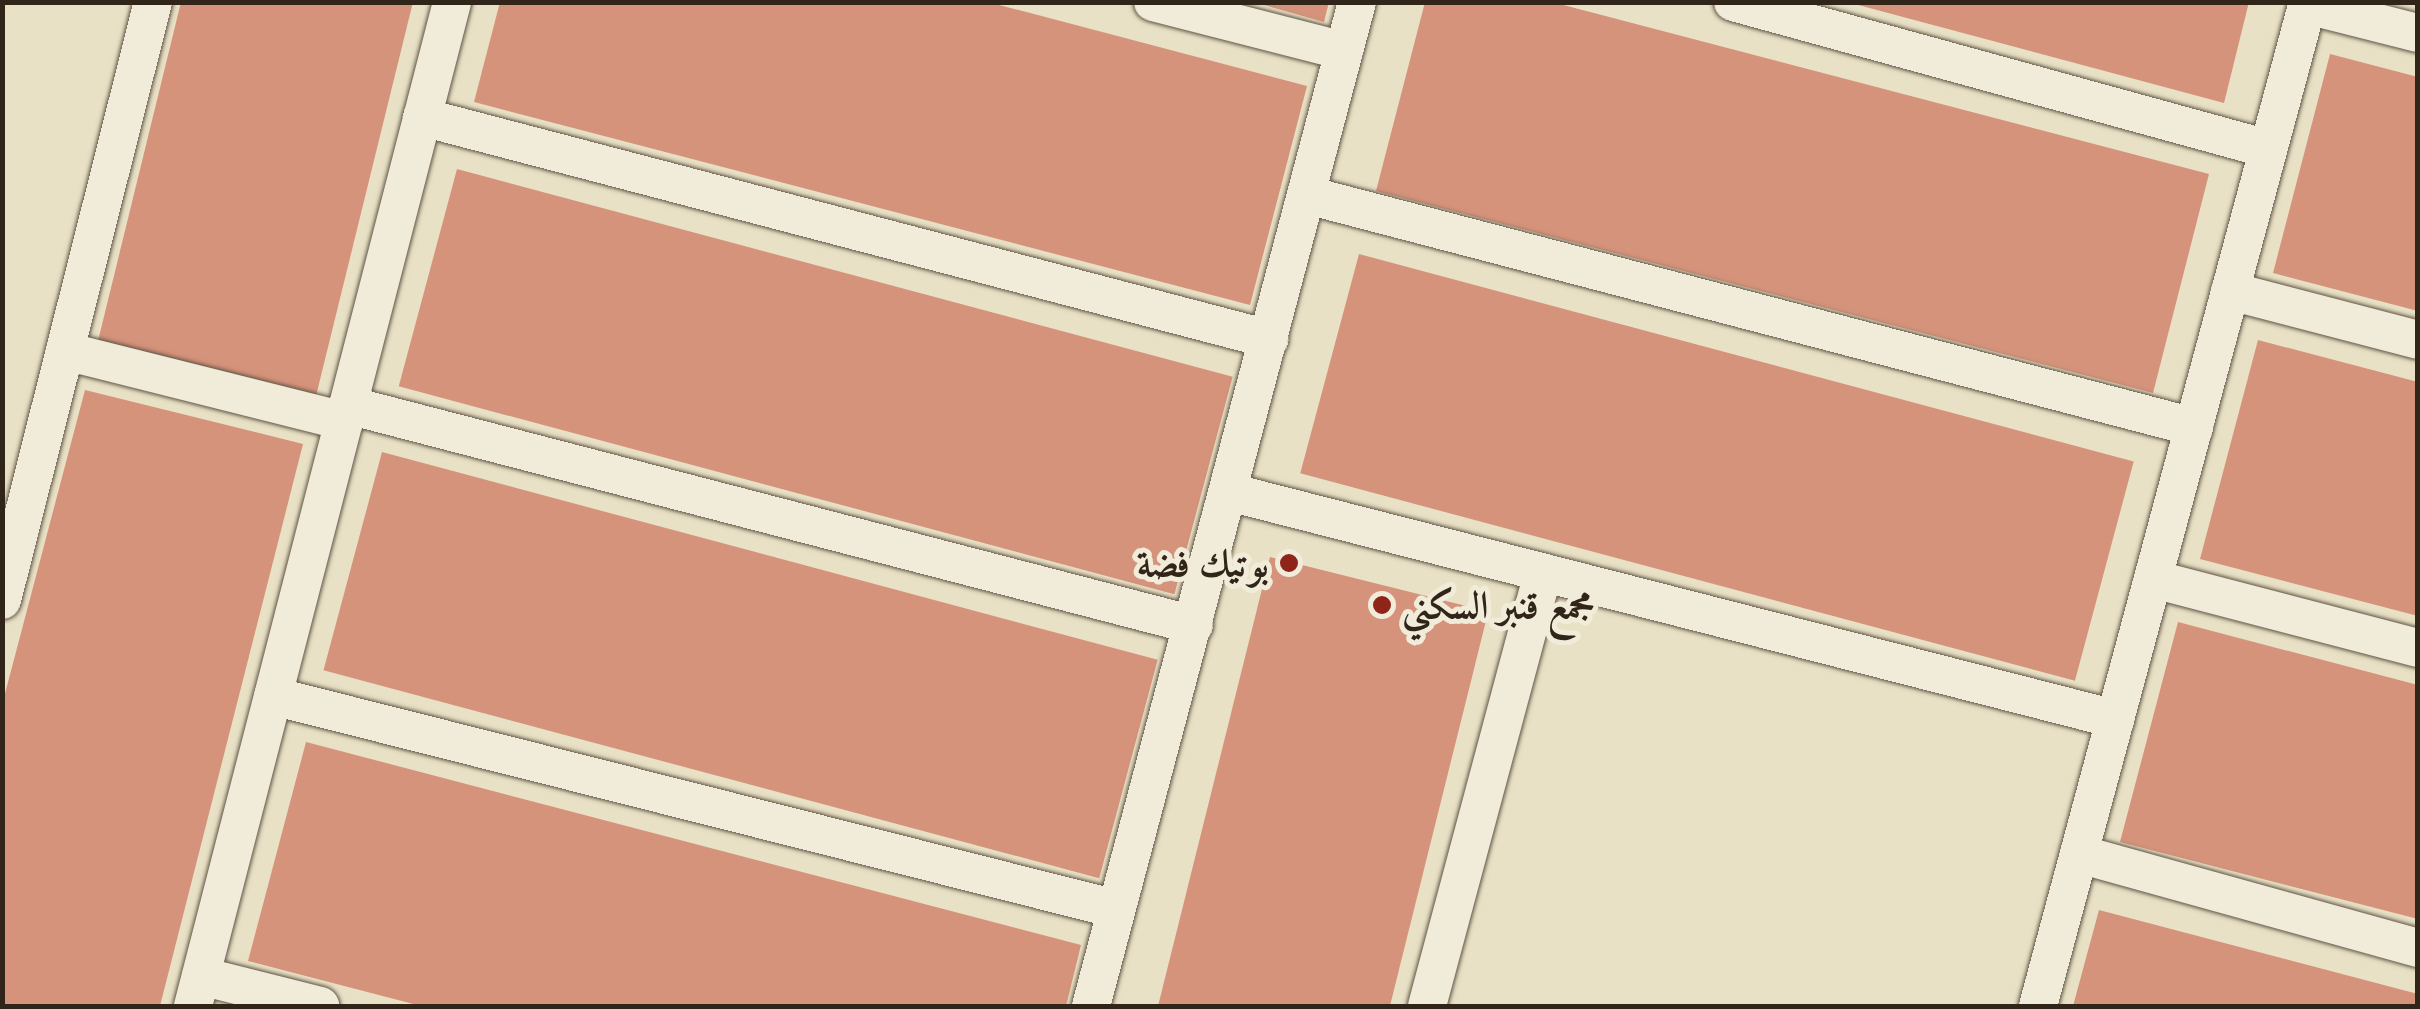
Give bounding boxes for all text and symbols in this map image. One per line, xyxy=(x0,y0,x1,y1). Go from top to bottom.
place label: بوتيك فضة xyxy=(1137,540,1269,586)
marker: بوتيك فضة xyxy=(1278,552,1300,574)
place label: مجمع قنبر السكني xyxy=(1402,582,1594,628)
marker: مجمع قنبر السكني xyxy=(1371,594,1393,616)

